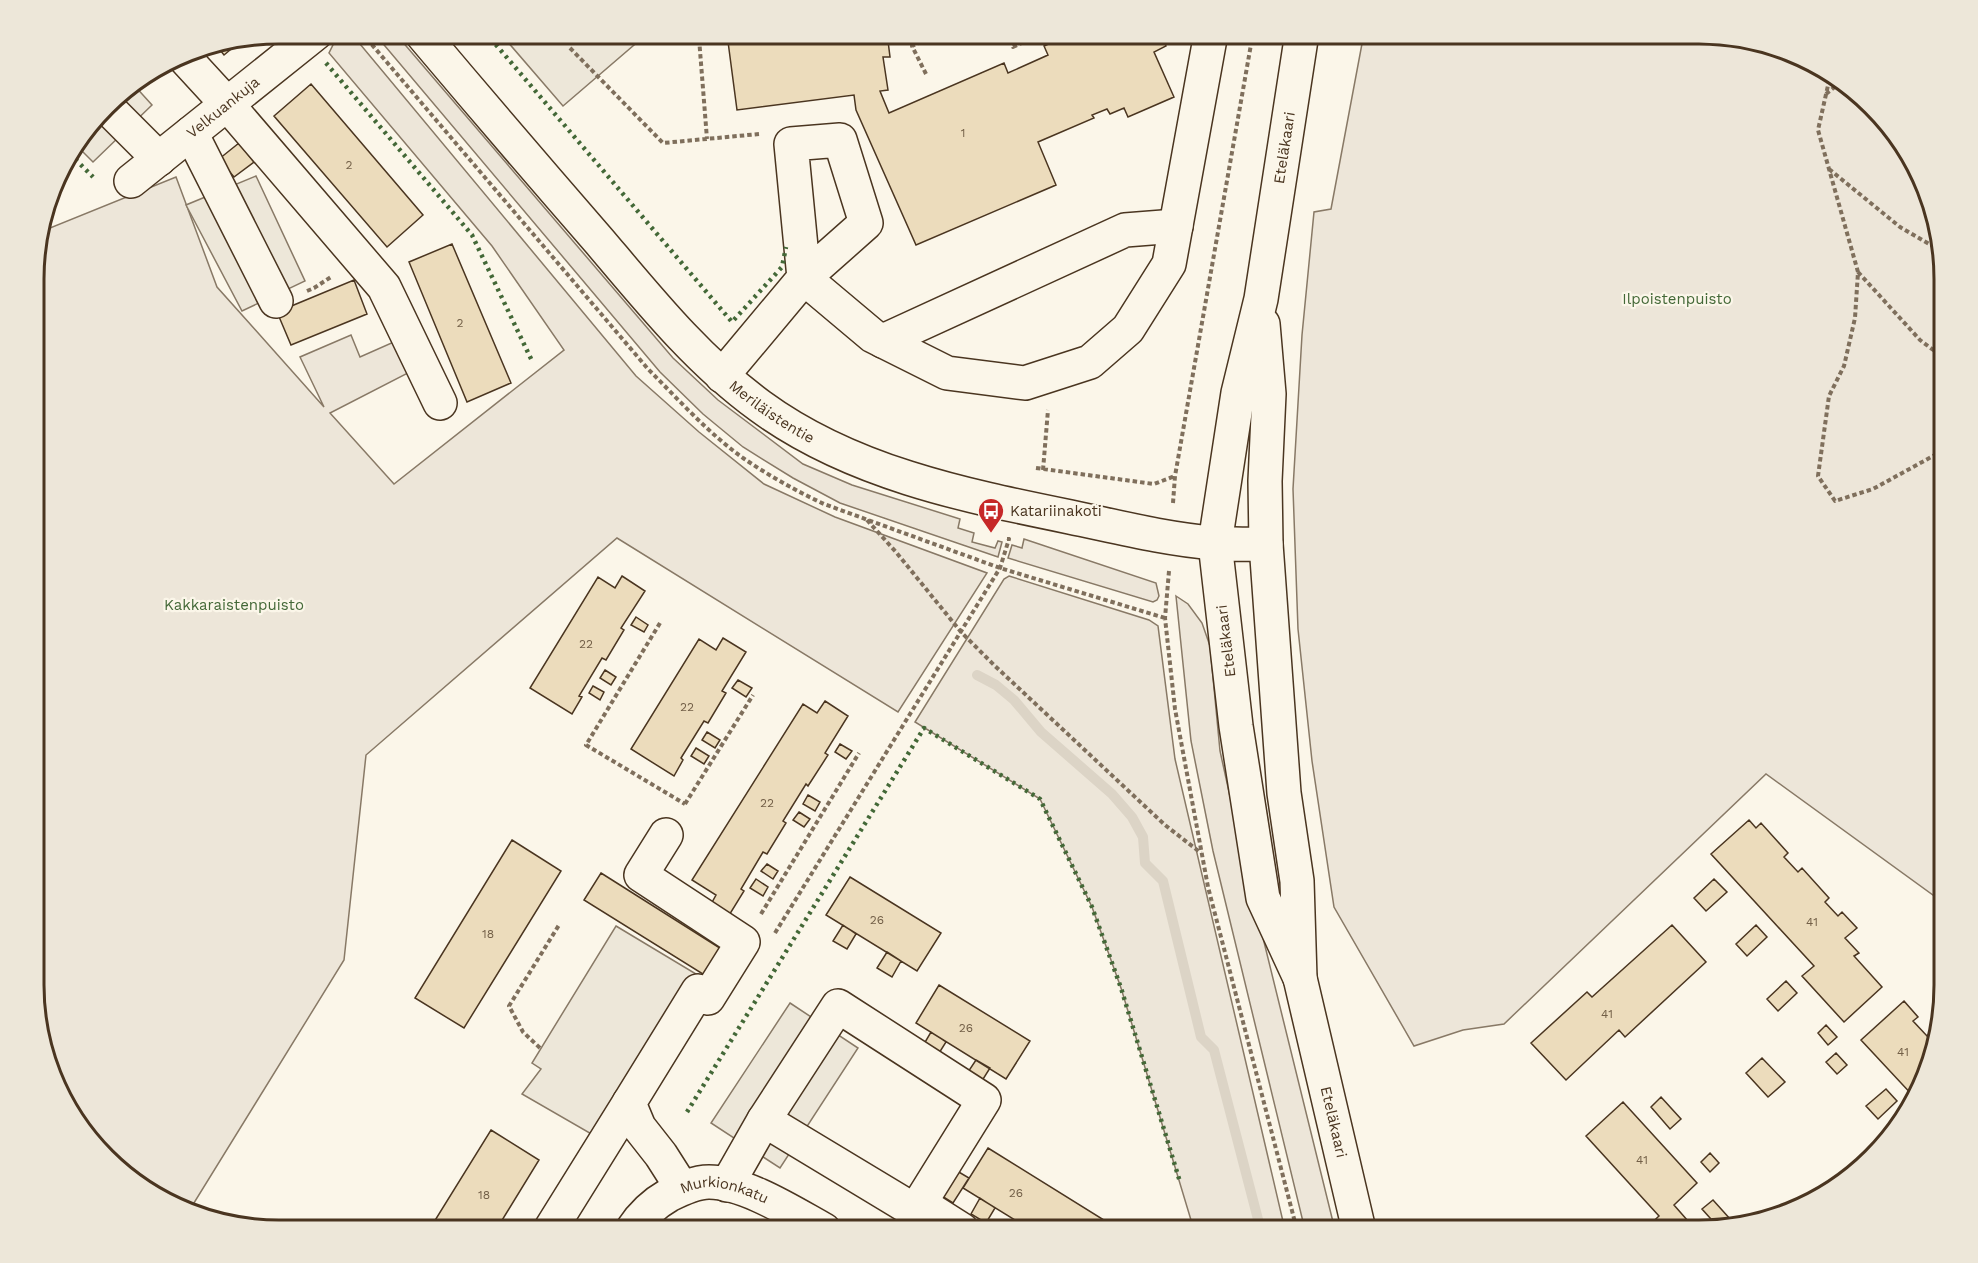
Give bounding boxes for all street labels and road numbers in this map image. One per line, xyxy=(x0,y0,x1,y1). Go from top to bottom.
street label: Velkuankuja xyxy=(183,72,264,142)
street label: Eteläkaari xyxy=(1270,110,1299,185)
street label: Meriläistentie xyxy=(725,376,818,447)
street label: Eteläkaari xyxy=(1213,604,1239,678)
street label: Eteläkaari xyxy=(1317,1085,1351,1160)
street label: Murkionkatu xyxy=(677,1173,772,1207)

